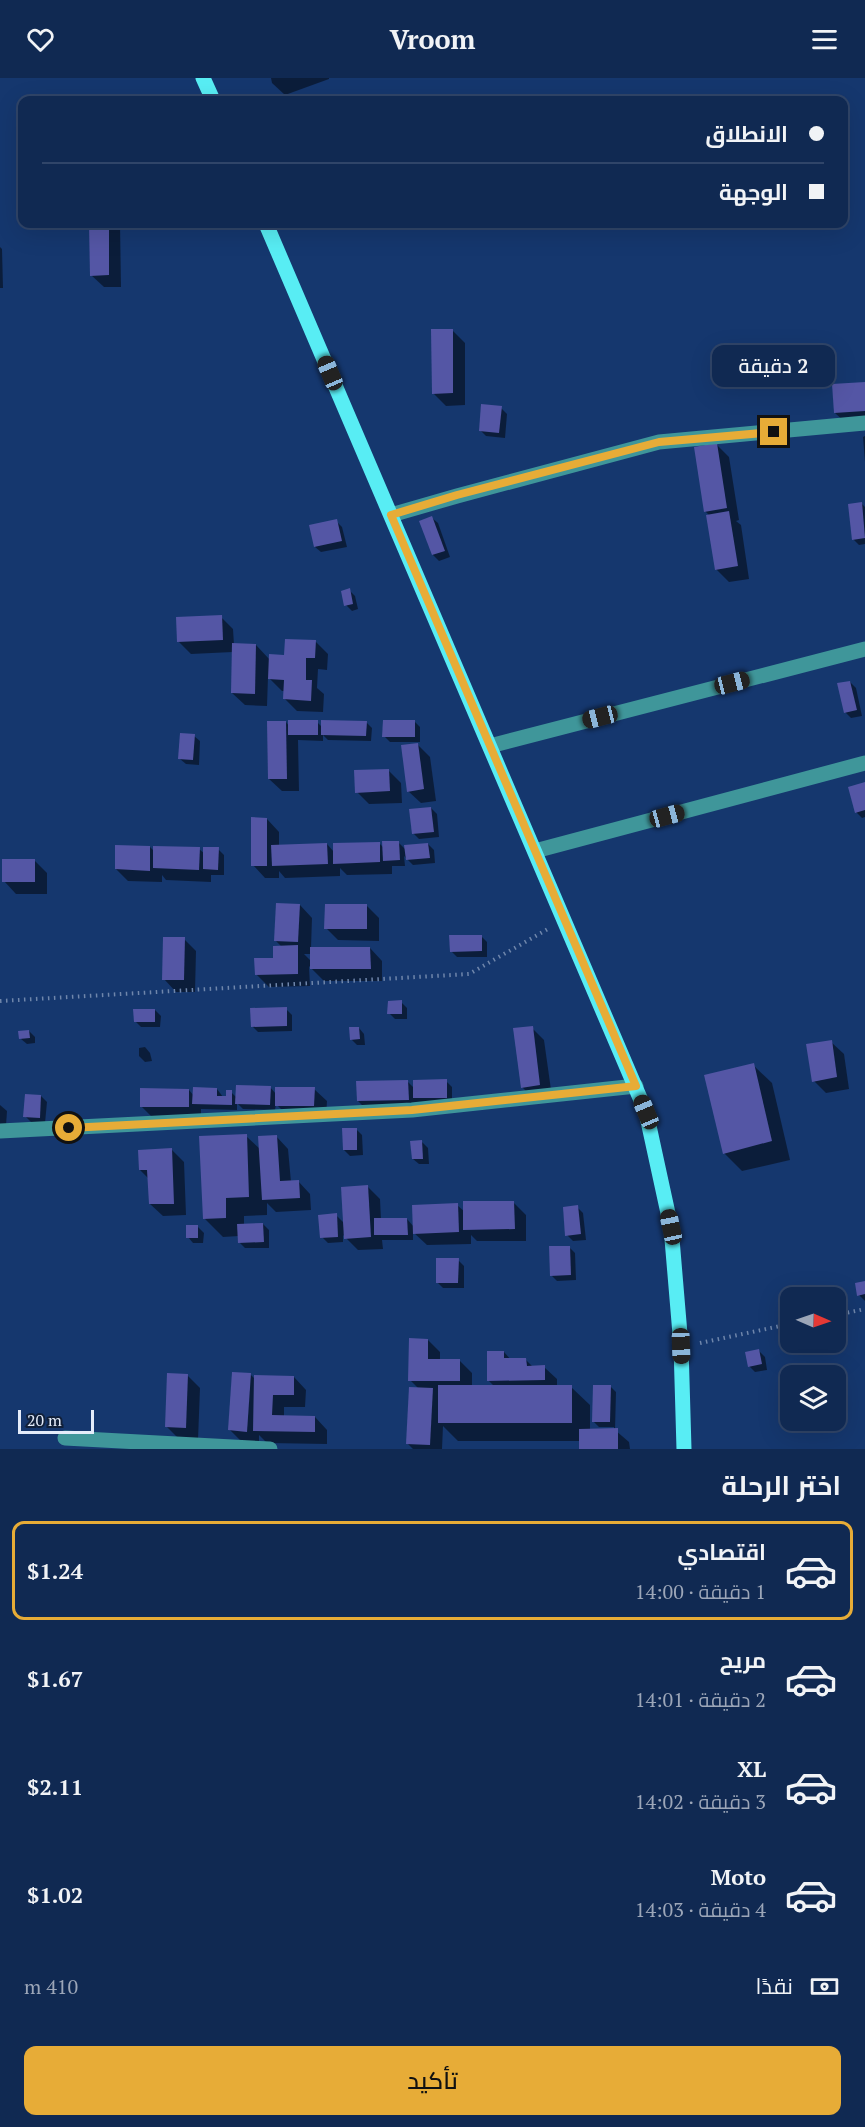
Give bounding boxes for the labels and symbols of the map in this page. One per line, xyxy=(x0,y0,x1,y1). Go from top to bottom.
callout: 2 دقيقة xyxy=(712,345,836,387)
car xyxy=(315,353,345,393)
route end xyxy=(760,418,787,445)
car xyxy=(712,670,752,696)
car xyxy=(580,704,620,730)
car xyxy=(647,803,687,829)
car xyxy=(631,1092,661,1132)
route start xyxy=(55,1114,82,1141)
car xyxy=(658,1208,684,1246)
north arrow xyxy=(780,1287,846,1353)
car xyxy=(671,1328,691,1364)
scale bar xyxy=(18,1407,94,1434)

